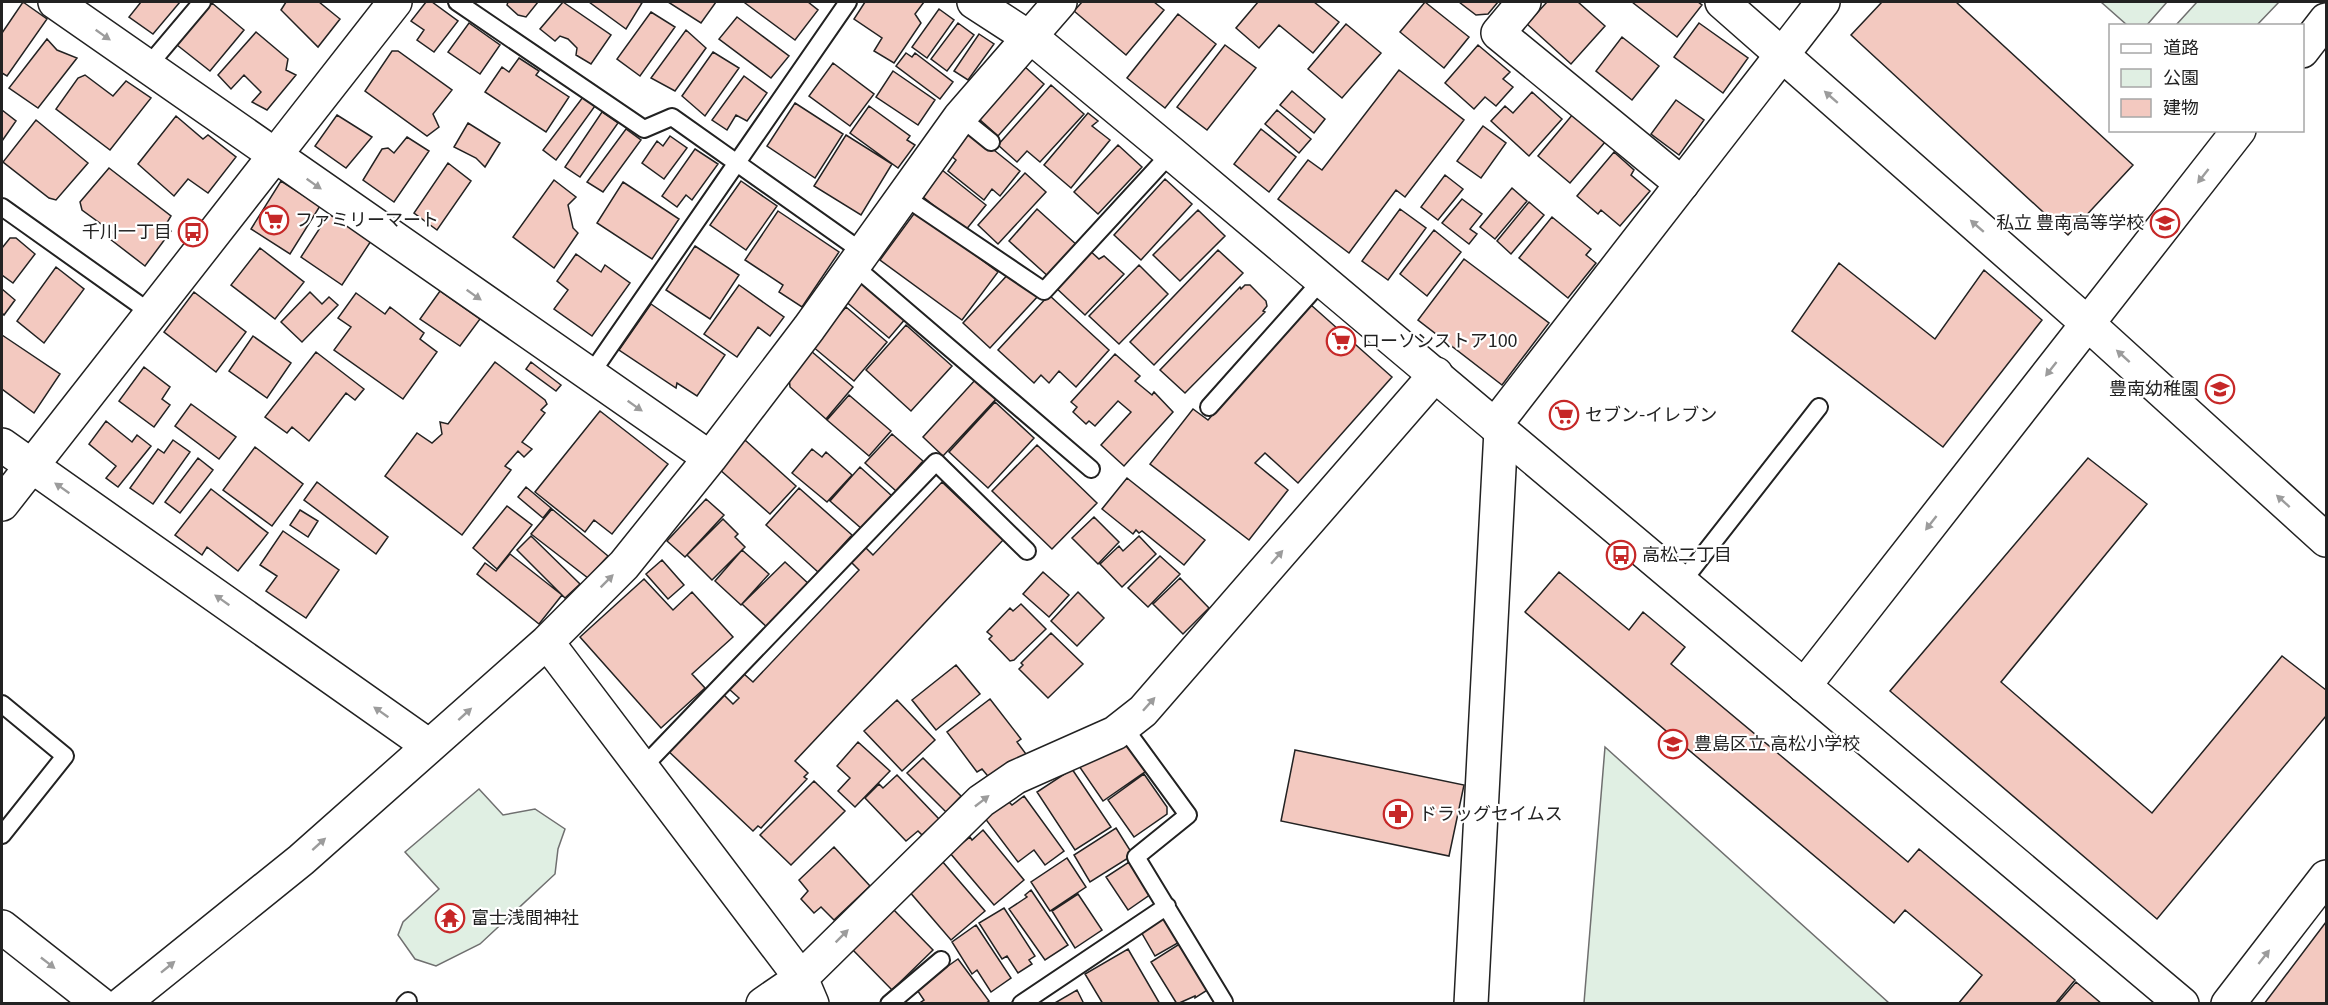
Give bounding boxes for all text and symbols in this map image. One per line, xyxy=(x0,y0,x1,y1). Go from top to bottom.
legend xyxy=(2109,24,2304,132)
one-way arrow xyxy=(95,29,111,41)
text: 道路 xyxy=(2163,33,2199,59)
text: 公園 xyxy=(2163,63,2199,89)
one-way arrow xyxy=(1824,91,1839,104)
text: 建物 xyxy=(2163,93,2199,119)
one-way arrow xyxy=(2197,169,2209,184)
one-way arrow xyxy=(306,178,322,189)
supermarket icon: ファミリーマート xyxy=(258,204,290,236)
place label: ファミリーマート xyxy=(295,205,439,231)
school or university icon: 私立 豊南高等学校 xyxy=(2149,207,2181,239)
place label: 私立 豊南高等学校 xyxy=(1996,208,2144,234)
bus stop icon: 千川一丁目 xyxy=(177,216,209,248)
place label: 千川一丁目 xyxy=(82,217,172,243)
one-way arrow xyxy=(1970,220,1985,233)
one-way arrow xyxy=(466,289,482,301)
supermarket icon: ローソンストア100 xyxy=(1325,325,1357,357)
place label: ローソンストア100 xyxy=(1362,326,1518,352)
one-way arrow xyxy=(2116,350,2131,363)
one-way arrow xyxy=(2045,362,2057,377)
school or university icon: 豊南幼稚園 xyxy=(2204,373,2236,405)
place label: 豊南幼稚園 xyxy=(2109,374,2199,400)
supermarket icon: セブン-イレブン xyxy=(1548,399,1580,431)
one-way arrow xyxy=(626,400,642,412)
place label: セブン-イレブン xyxy=(1585,400,1717,426)
one-way arrow xyxy=(55,482,71,494)
one-way arrow xyxy=(2276,495,2291,508)
one-way arrow xyxy=(1924,515,1937,531)
bus stop icon: 高松二丁目 xyxy=(1605,539,1637,571)
place label: 高松二丁目 xyxy=(1642,540,1732,566)
one-way arrow xyxy=(1271,549,1284,565)
one-way arrow xyxy=(600,575,614,589)
one-way arrow xyxy=(214,594,230,606)
one-way arrow xyxy=(1142,697,1155,712)
one-way arrow xyxy=(374,706,390,718)
one-way arrow xyxy=(457,708,472,721)
school or university icon: 豊島区立 高松小学校 xyxy=(1657,728,1689,760)
place label: 豊島区立 高松小学校 xyxy=(1694,729,1860,755)
one-way arrow xyxy=(974,795,990,808)
pharmacy icon: ドラッグセイムス xyxy=(1382,798,1414,830)
place label: ドラッグセイムス xyxy=(1419,799,1563,825)
one-way arrow xyxy=(311,838,326,851)
temple icon: 富士浅間神社 xyxy=(434,902,466,934)
place label: 富士浅間神社 xyxy=(471,903,579,929)
one-way arrow xyxy=(835,929,849,944)
one-way arrow xyxy=(2257,950,2269,965)
one-way arrow xyxy=(40,956,55,968)
one-way arrow xyxy=(160,961,175,973)

